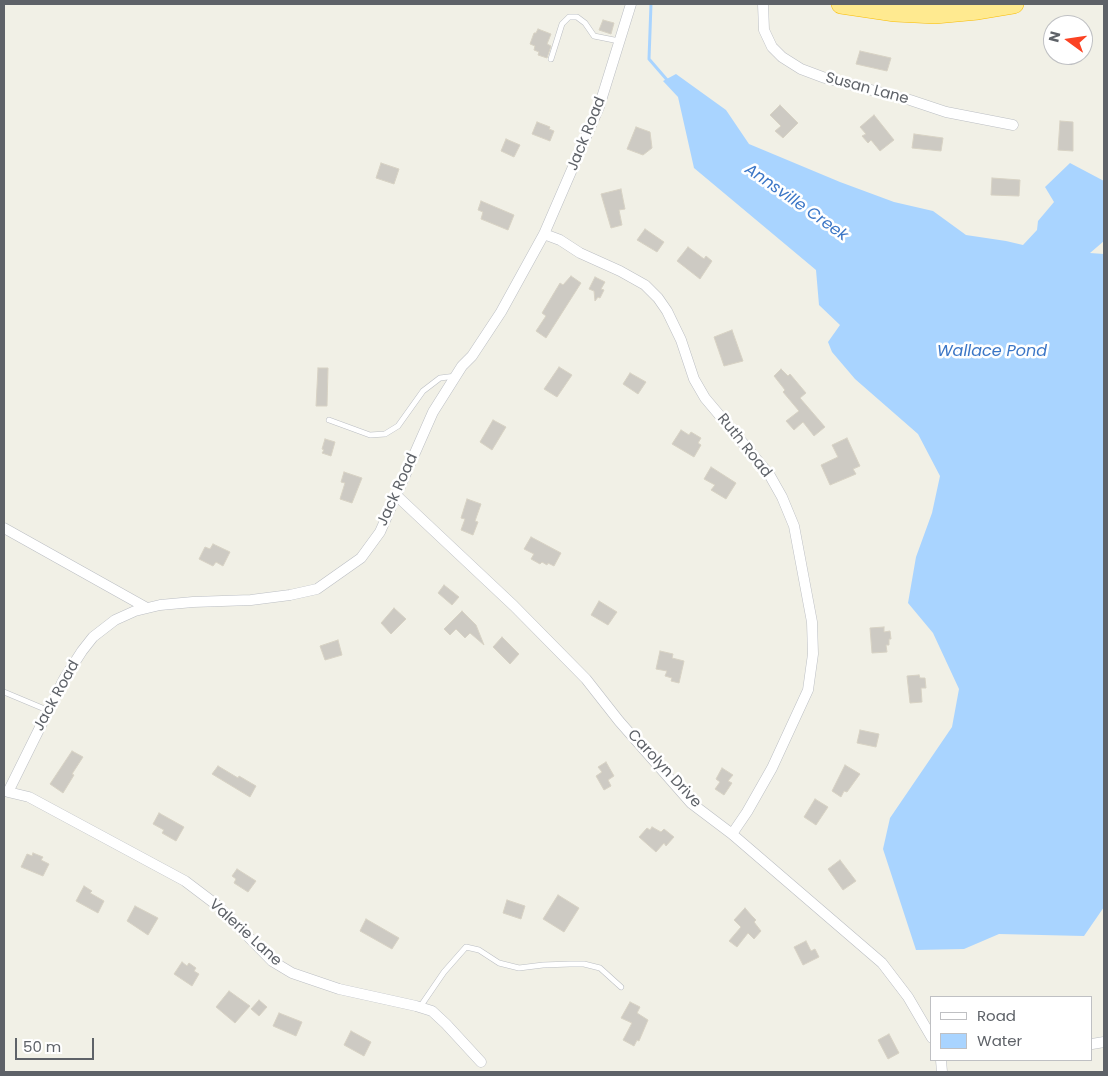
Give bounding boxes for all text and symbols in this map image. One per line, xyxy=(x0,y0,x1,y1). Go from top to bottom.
north arrow xyxy=(1043,15,1093,65)
text: N xyxy=(1043,29,1065,44)
street label: Susan Lane xyxy=(823,69,911,109)
street label: Jack Road xyxy=(564,95,610,173)
water label: Annsville Creek xyxy=(741,160,851,246)
water label: Wallace Pond xyxy=(937,342,1047,362)
street label: Ruth Road xyxy=(713,410,775,482)
street label: Jack Road xyxy=(374,451,422,529)
street label: Jack Road xyxy=(30,658,84,734)
street label: Carolyn Drive xyxy=(623,726,705,812)
street label: Valerie Lane xyxy=(205,896,285,970)
legend xyxy=(930,996,1093,1061)
text: Road xyxy=(977,1005,1016,1026)
scale bar xyxy=(18,1028,96,1060)
text: Water xyxy=(977,1030,1022,1051)
text: 50 m xyxy=(23,1036,61,1057)

